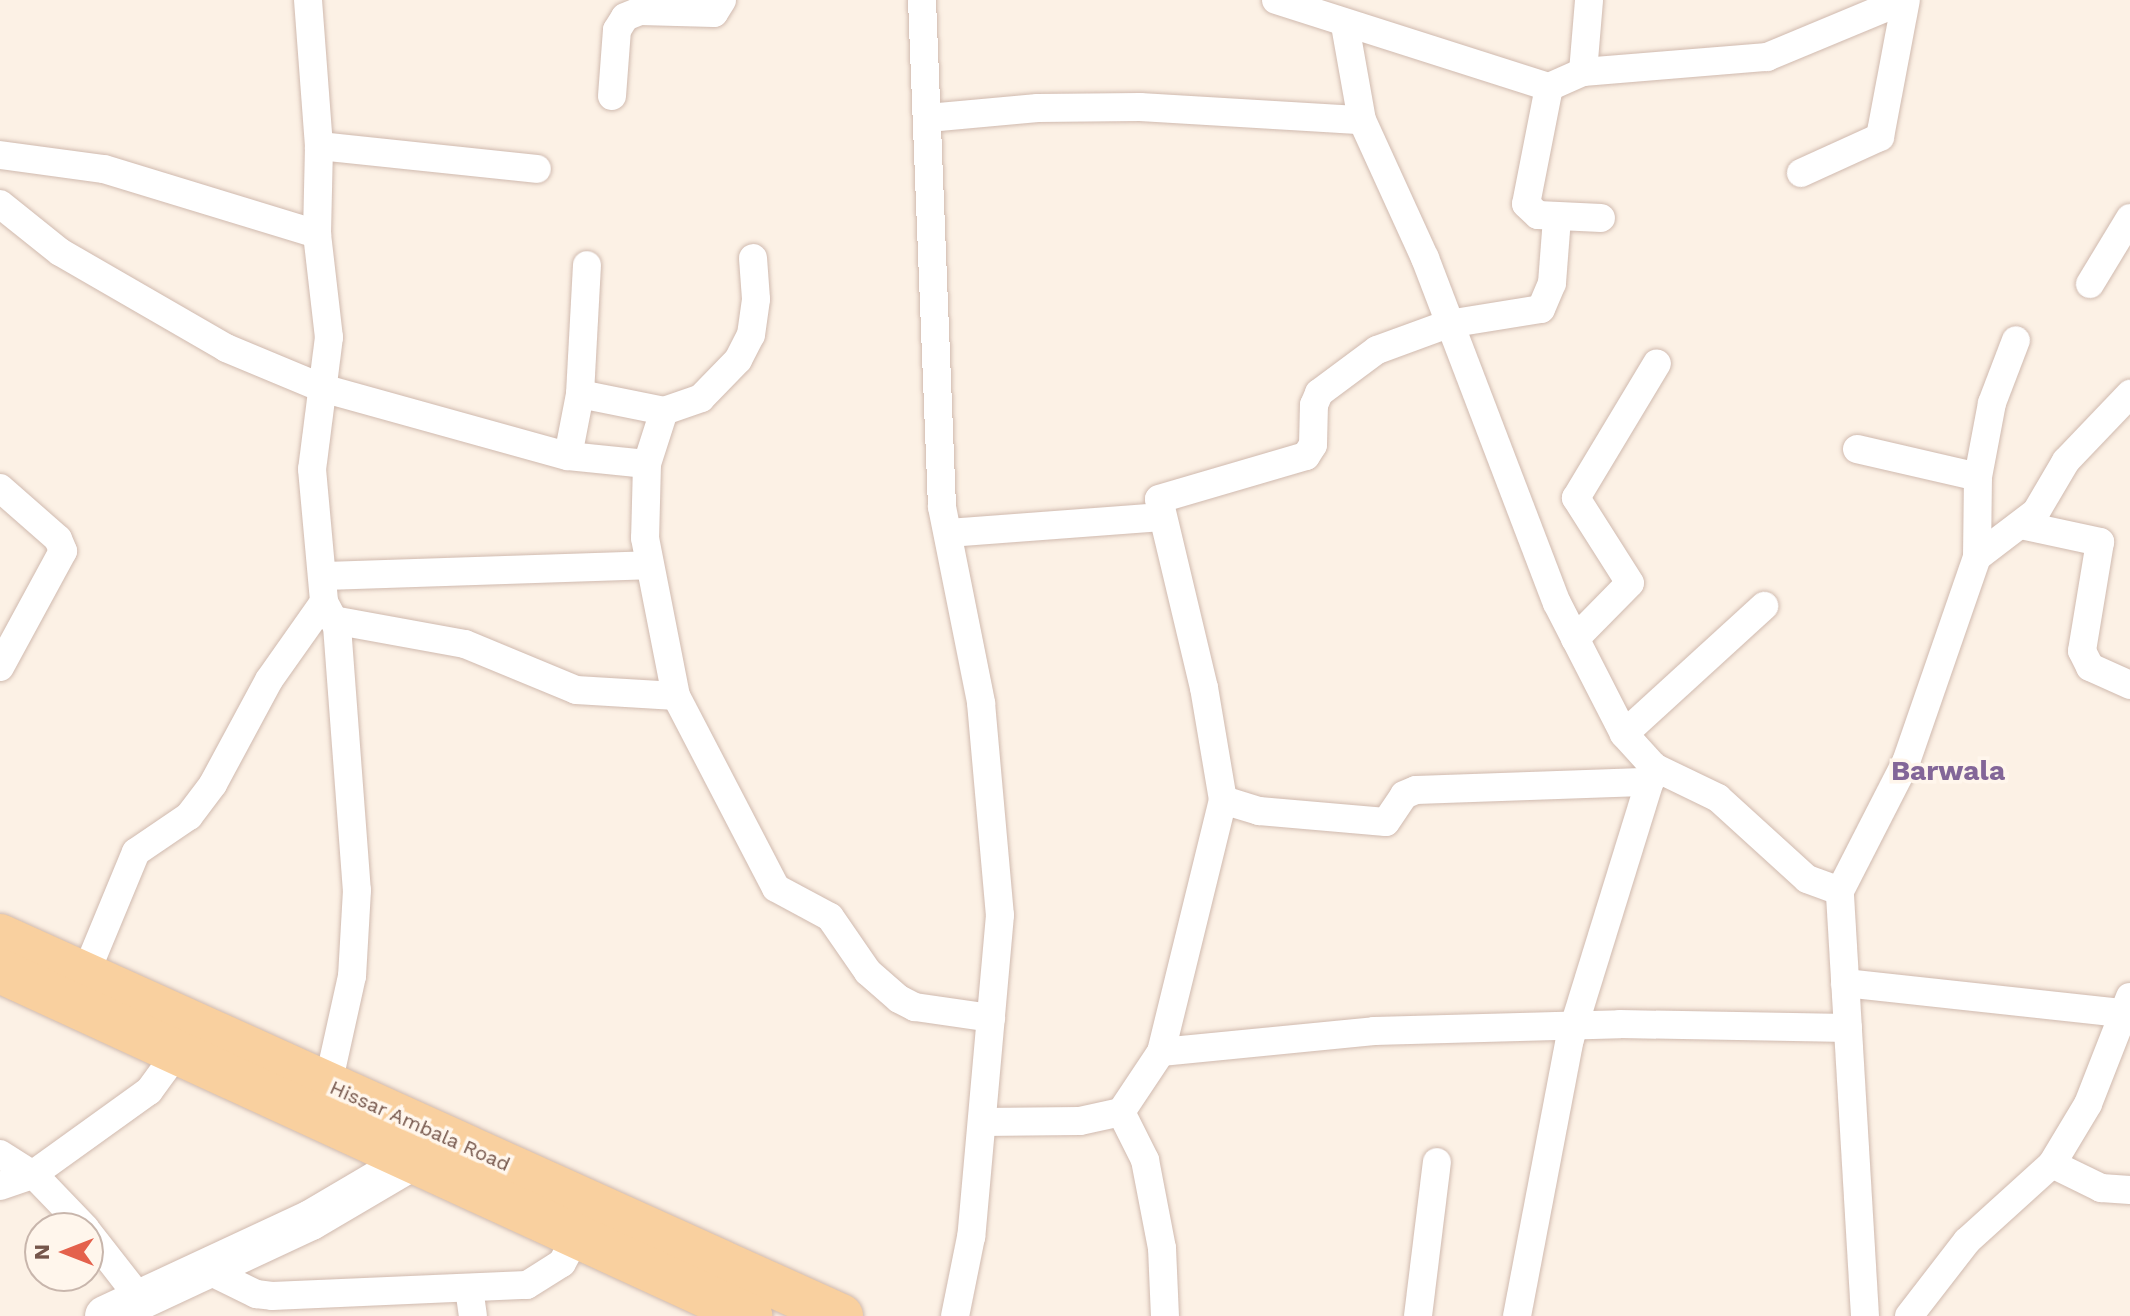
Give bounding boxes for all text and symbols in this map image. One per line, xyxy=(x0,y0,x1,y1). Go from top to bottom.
district label: Barwala xyxy=(1891,754,2005,788)
street label: Hissar Ambala Road xyxy=(325,1075,515,1177)
north arrow xyxy=(24,1212,104,1292)
text: N xyxy=(29,1244,54,1260)

